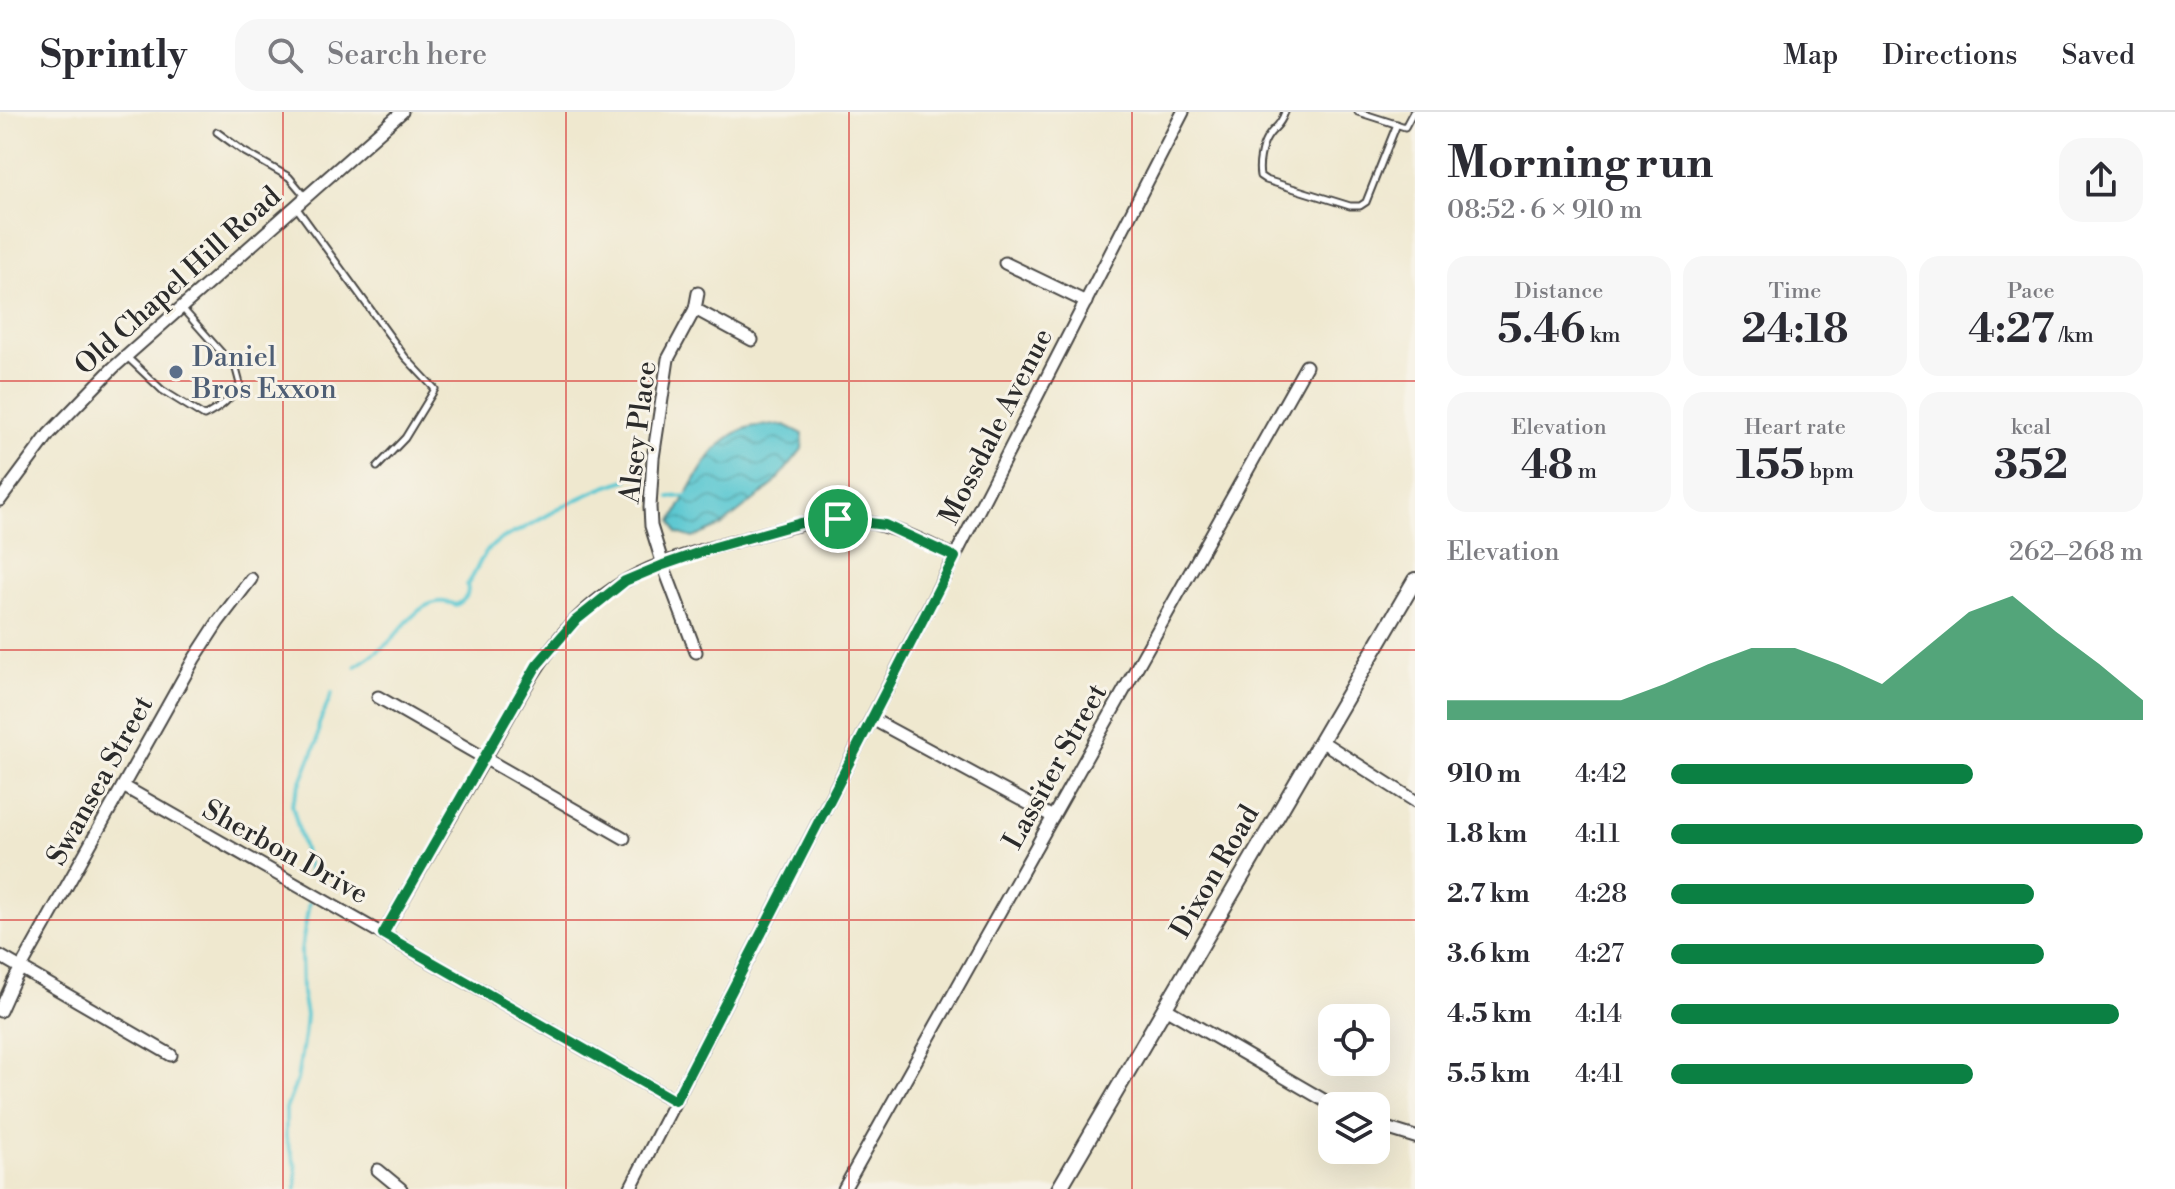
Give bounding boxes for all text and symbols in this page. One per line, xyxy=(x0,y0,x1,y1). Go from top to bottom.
search box xyxy=(235,19,795,91)
text: Sprintly xyxy=(40,32,187,79)
icon: search xyxy=(263,33,307,77)
text: Search here xyxy=(327,36,487,74)
text: Map xyxy=(1783,38,1838,73)
text: Directions xyxy=(1882,38,2017,73)
text: Saved xyxy=(2061,38,2135,73)
text: Morning run xyxy=(1447,136,1713,191)
button: share xyxy=(2059,138,2143,222)
street label: Old Chapel Hill Road xyxy=(68,179,288,383)
text: 08:52 · 6 × 910 m xyxy=(1447,194,1642,226)
text: Distance xyxy=(1515,278,1603,305)
text: Time xyxy=(1769,278,1821,305)
text: Pace xyxy=(2007,278,2055,305)
text: 5.46 xyxy=(1497,305,1585,355)
text: 24:18 xyxy=(1741,305,1849,355)
text: 4:27 xyxy=(1968,305,2054,355)
text: km xyxy=(1585,322,1621,349)
text: /km xyxy=(2054,322,2094,349)
street label: Mossdale Avenue xyxy=(932,323,1061,531)
place label: Daniel Bros Exxon xyxy=(191,340,337,407)
street label: Alsey Place xyxy=(612,359,665,506)
marker: Daniel Bros Exxon xyxy=(167,363,185,381)
text: Elevation xyxy=(1511,414,1607,441)
text: Heart rate xyxy=(1744,414,1846,441)
text: kcal xyxy=(2011,414,2051,441)
text: 48 xyxy=(1521,441,1573,491)
text: 155 xyxy=(1736,441,1805,491)
text: 352 xyxy=(1994,441,2068,491)
text: m xyxy=(1573,458,1597,485)
text: bpm xyxy=(1805,458,1854,485)
pin xyxy=(804,485,872,553)
icon: arrive xyxy=(816,497,860,541)
text: Elevation xyxy=(1447,536,1560,568)
text: 262–268 m xyxy=(2009,536,2143,568)
street label: Lassiter Street xyxy=(995,678,1115,856)
street label: Swansea Street xyxy=(39,690,161,872)
text: 910 m xyxy=(1447,758,1521,790)
text: 4:42 xyxy=(1575,758,1627,790)
street label: Sherbon Drive xyxy=(196,792,374,912)
street label: Dixon Road xyxy=(1163,799,1267,944)
text: 1.8 km xyxy=(1447,818,1527,850)
text: 4:11 xyxy=(1575,818,1620,850)
text: 2.7 km xyxy=(1447,878,1530,910)
text: 4:28 xyxy=(1575,878,1627,910)
text: 3.6 km xyxy=(1447,938,1530,970)
text: 4:27 xyxy=(1575,938,1624,970)
text: 4.5 km xyxy=(1447,998,1532,1030)
text: 4:14 xyxy=(1575,998,1622,1030)
map controls xyxy=(1318,1004,1390,1164)
button: locate xyxy=(1318,1004,1390,1076)
text: 5.5 km xyxy=(1447,1058,1530,1090)
text: 4:41 xyxy=(1575,1058,1623,1090)
button: layers xyxy=(1318,1092,1390,1164)

